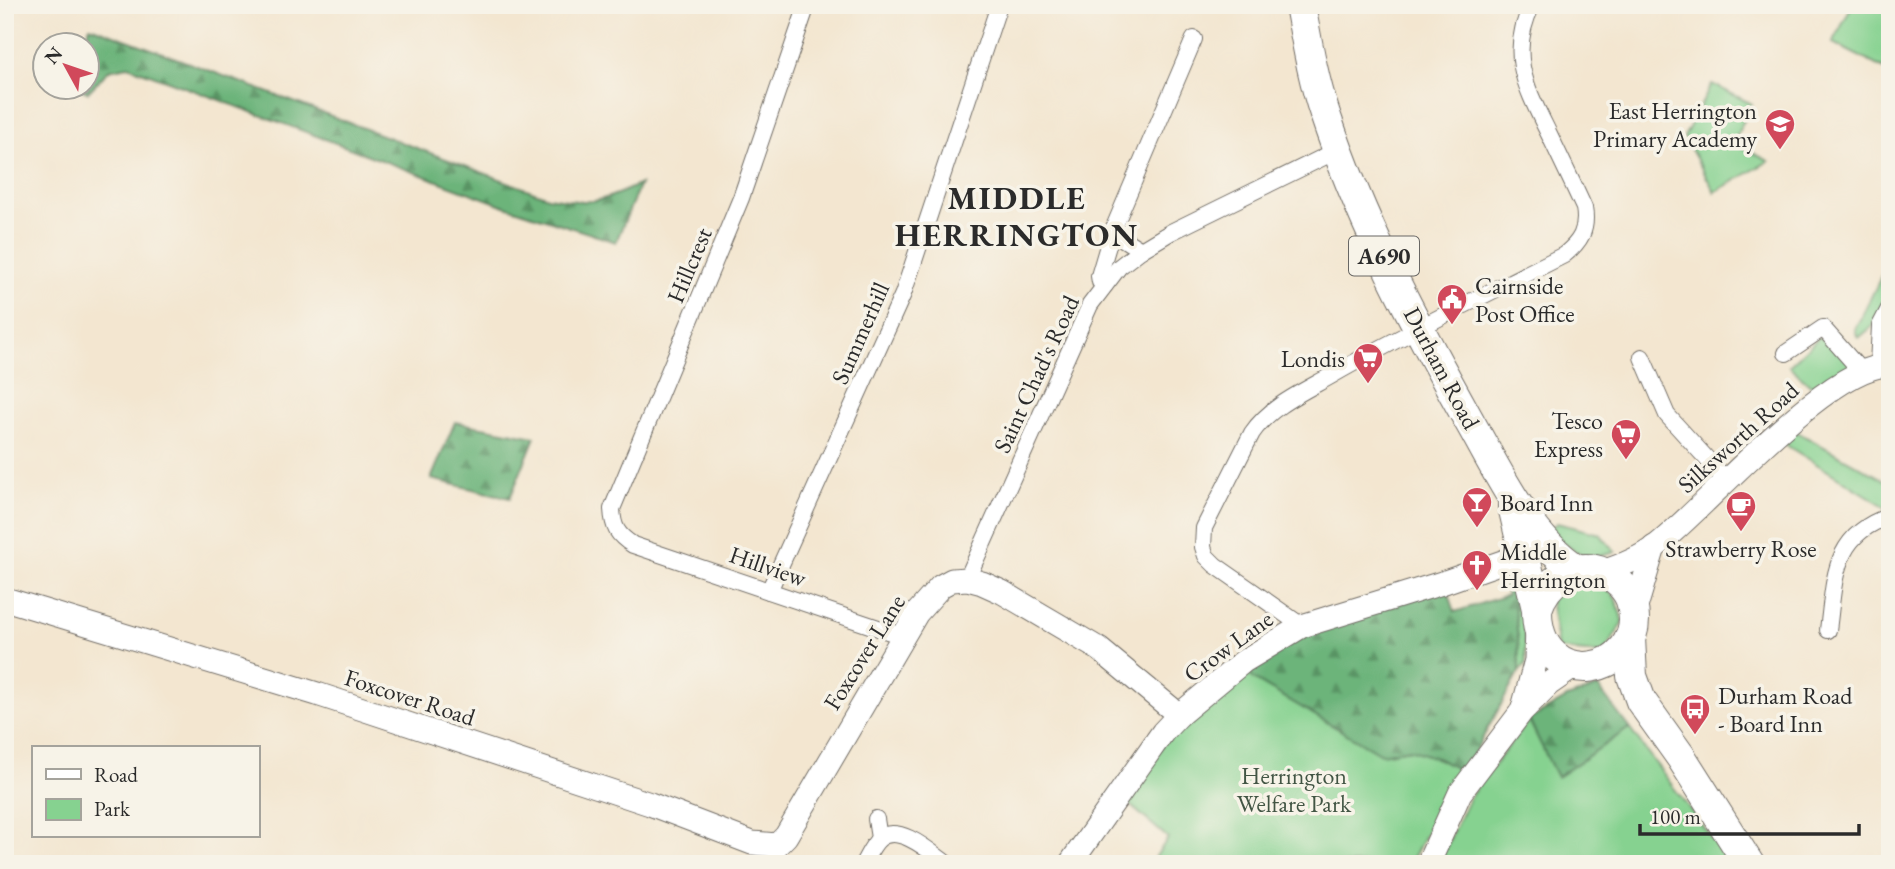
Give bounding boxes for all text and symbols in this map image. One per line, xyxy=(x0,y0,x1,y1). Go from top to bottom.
north arrow xyxy=(32,32,102,102)
text: N xyxy=(39,41,68,69)
place label: East Herrington Primary Academy xyxy=(1593,95,1757,154)
school or university icon: East Herrington Primary Academy xyxy=(1763,107,1797,151)
district label: MIDDLE HERRINGTON xyxy=(895,177,1139,256)
street label: Hillcrest xyxy=(659,222,719,307)
road number: A690 xyxy=(1349,236,1419,276)
place label: Cairnside Post Office xyxy=(1475,270,1575,329)
street label: Summerhill xyxy=(824,277,896,389)
public building icon: Cairnside Post Office xyxy=(1435,282,1469,326)
street label: Saint Chad's Road xyxy=(986,289,1086,458)
street label: Durham Road xyxy=(1397,301,1488,435)
supermarket icon: Londis xyxy=(1351,341,1385,385)
place label: Londis xyxy=(1281,343,1345,374)
street label: Silksworth Road xyxy=(1671,374,1806,500)
place label: Tesco Express xyxy=(1534,405,1603,464)
supermarket icon: Tesco Express xyxy=(1609,417,1643,461)
bar icon: Board Inn xyxy=(1460,485,1494,529)
place label: Board Inn xyxy=(1500,487,1594,518)
cafe icon: Strawberry Rose xyxy=(1724,489,1758,533)
place label: Strawberry Rose xyxy=(1665,533,1817,564)
place label: Middle Herrington xyxy=(1500,536,1606,595)
street label: Hillview xyxy=(726,538,811,594)
church icon: Middle Herrington xyxy=(1460,548,1494,592)
street label: Foxcover Lane xyxy=(816,588,912,716)
street label: Crow Lane xyxy=(1177,603,1279,689)
street label: Foxcover Road xyxy=(341,661,480,733)
place label: Durham Road - Board Inn xyxy=(1718,680,1853,739)
bus stop icon: Durham Road - Board Inn xyxy=(1678,692,1712,736)
legend xyxy=(32,746,259,838)
park label: Herrington Welfare Park xyxy=(1237,760,1352,819)
text: Road xyxy=(94,761,138,788)
scale bar xyxy=(1640,792,1858,836)
text: Park xyxy=(94,795,131,822)
text: 100 m xyxy=(1650,803,1701,830)

